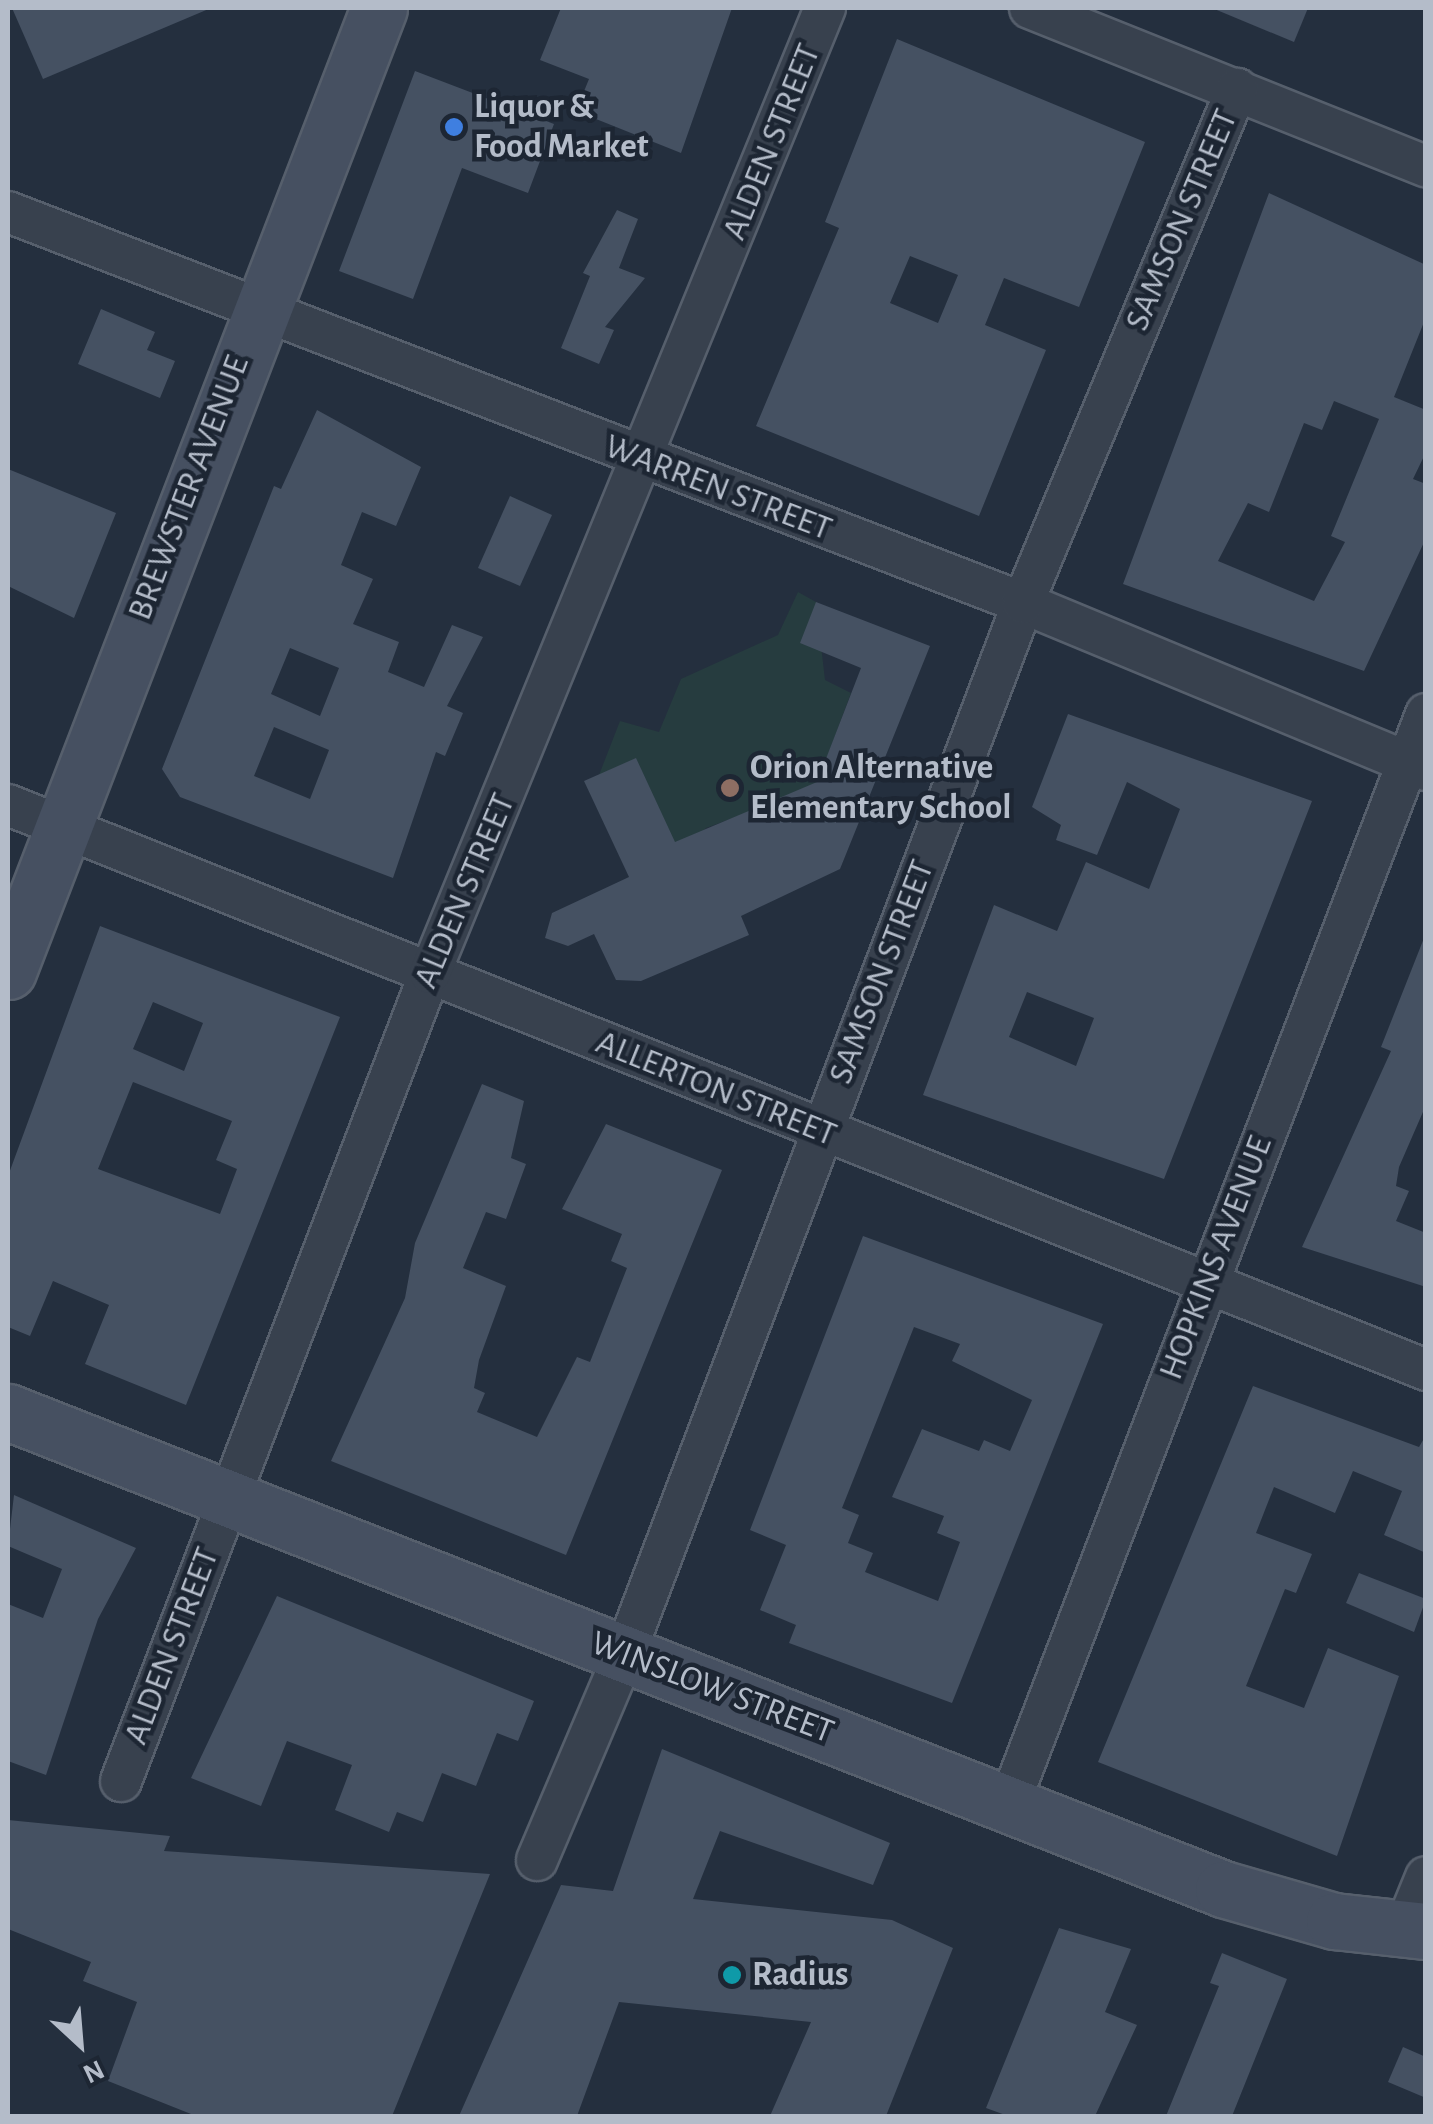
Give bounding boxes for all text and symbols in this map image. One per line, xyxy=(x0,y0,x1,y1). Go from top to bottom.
street label: ALDEN STREET xyxy=(714,38,830,246)
place label: Liquor & Food Market xyxy=(474,86,648,168)
street label: SAMSON STREET xyxy=(1117,103,1247,337)
marker: Liquor & Food Market xyxy=(443,116,465,138)
street label: BREWSTER AVENUE xyxy=(119,350,259,626)
street label: WARREN STREET xyxy=(599,425,837,551)
place label: Orion Alternative Elementary School xyxy=(750,747,1012,829)
marker: Orion Alternative Elementary School xyxy=(719,777,741,799)
street label: ALDEN STREET xyxy=(405,787,525,995)
street label: SAMSON STREET xyxy=(820,854,944,1090)
street label: ALLERTON STREET xyxy=(590,1022,842,1156)
street label: HOPKINS AVENUE xyxy=(1150,1130,1282,1386)
street label: ALDEN STREET xyxy=(115,1542,229,1750)
street label: WINSLOW STREET xyxy=(585,1622,839,1754)
place label: Radius xyxy=(752,1954,848,1996)
marker: Radius xyxy=(721,1964,743,1986)
north arrow xyxy=(30,1994,130,2094)
text: N xyxy=(78,2054,108,2088)

